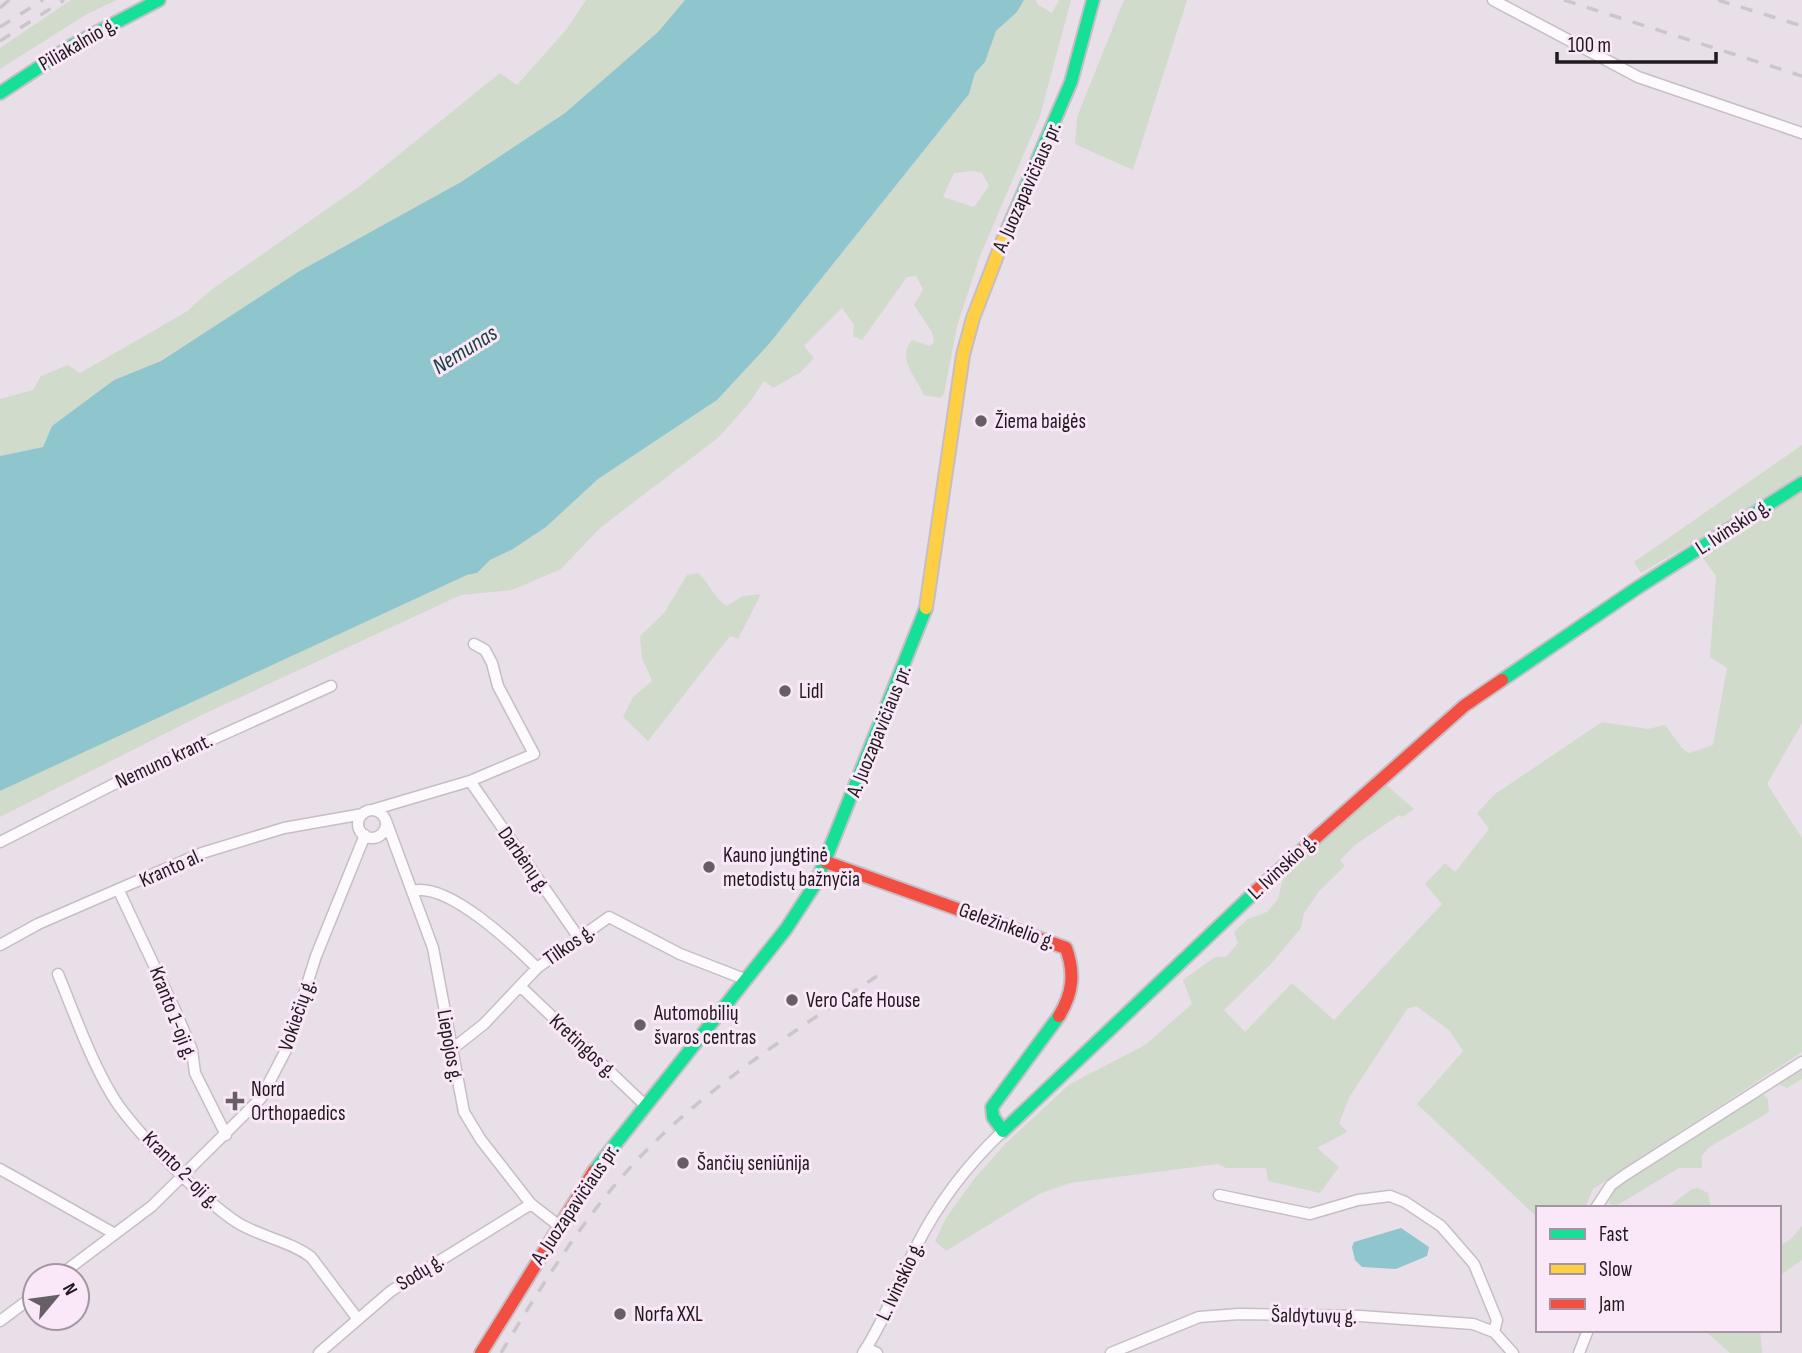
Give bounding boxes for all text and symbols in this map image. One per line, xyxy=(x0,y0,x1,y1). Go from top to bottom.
street label: Piliakalnio g. xyxy=(34,12,122,76)
scale bar xyxy=(1557,21,1716,65)
text: 100 m xyxy=(1568,33,1611,58)
street label: A. Juozapavičiaus pr. xyxy=(987,118,1067,257)
water label: Nemunas xyxy=(427,319,503,381)
place label: Žiema baigės xyxy=(995,409,1086,434)
marker: Žiema baigės xyxy=(973,413,989,429)
street label: L. Ivinskio g. xyxy=(1691,494,1775,560)
street label: A. Juozapavičiaus pr. xyxy=(841,661,917,801)
place label: Lidl xyxy=(799,679,823,704)
marker: Lidl xyxy=(777,683,793,699)
street label: Nemuno krant. xyxy=(112,728,216,794)
street label: Darbėnų g. xyxy=(492,822,556,898)
street label: L. Ivinskio g. xyxy=(1243,829,1321,905)
street label: Kranto al. xyxy=(136,843,206,893)
place label: Kauno jungtinė metodistų bažnyčia xyxy=(723,843,860,892)
marker: Kauno jungtinė metodistų bažnyčia xyxy=(701,859,717,875)
street label: Geležinkelio g. xyxy=(955,897,1059,955)
street label: Tilkos g. xyxy=(539,919,599,971)
street label: Kranto 1-oji g. xyxy=(144,963,202,1063)
street label: Vokiečių g. xyxy=(273,976,321,1054)
place label: Vero Cafe House xyxy=(806,988,920,1013)
marker: Vero Cafe House xyxy=(784,992,800,1008)
place label: Automobilių švaros centras xyxy=(653,1001,756,1050)
street label: Liepojos g. xyxy=(431,1008,469,1084)
street label: Kretingos g. xyxy=(544,1009,622,1083)
marker: Automobilių švaros centras xyxy=(632,1017,648,1033)
place label: Nord Orthopaedics xyxy=(251,1077,346,1126)
marker: Nord Orthopaedics xyxy=(225,1091,245,1111)
street label: Kranto 2-oji g. xyxy=(137,1126,225,1214)
street label: A. Juozapavičiaus pr. xyxy=(525,1139,624,1270)
place label: Šančių seniūnija xyxy=(697,1151,810,1176)
marker: Šančių seniūnija xyxy=(675,1155,691,1171)
legend xyxy=(1536,1206,1781,1332)
text: Fast xyxy=(1599,1222,1629,1247)
street label: L. Ivinskio g. xyxy=(871,1238,929,1324)
street label: Sodų g. xyxy=(392,1248,448,1296)
text: Slow xyxy=(1599,1257,1633,1282)
north arrow xyxy=(21,1262,91,1332)
text: N xyxy=(57,1279,82,1300)
text: Jam xyxy=(1598,1292,1625,1317)
place label: Norfa XXL xyxy=(634,1302,703,1327)
street label: Šaldytuvų g. xyxy=(1271,1303,1357,1329)
marker: Norfa XXL xyxy=(612,1306,628,1322)

